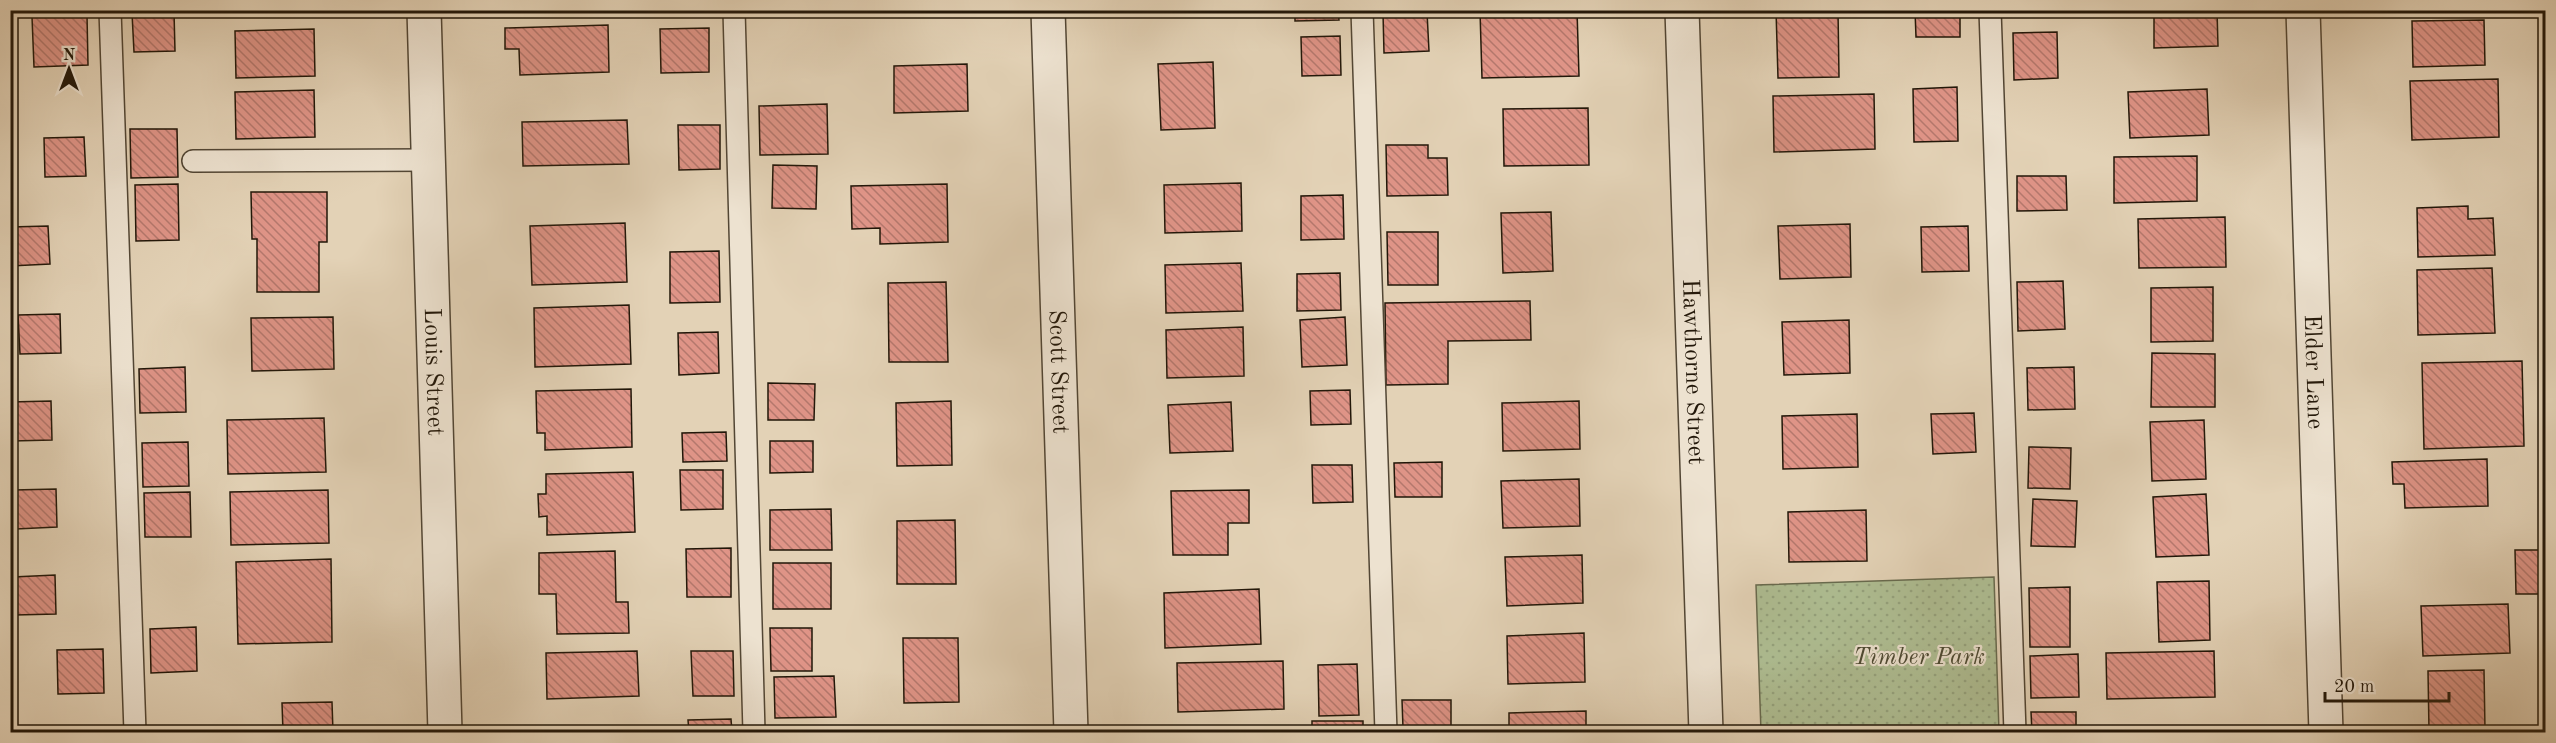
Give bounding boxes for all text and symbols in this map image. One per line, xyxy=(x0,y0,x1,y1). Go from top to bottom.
north arrow xyxy=(39,39,99,99)
text: N xyxy=(63,48,76,64)
street label: Hawthorne Street xyxy=(1677,278,1707,465)
street label: Louis Street xyxy=(419,308,446,436)
street label: Scott Street xyxy=(1044,309,1072,434)
street label: Elder Lane xyxy=(2299,314,2326,430)
park label: Timber Park xyxy=(1853,646,1985,670)
scale bar xyxy=(2325,665,2450,703)
text: 20 m xyxy=(2334,678,2374,696)

